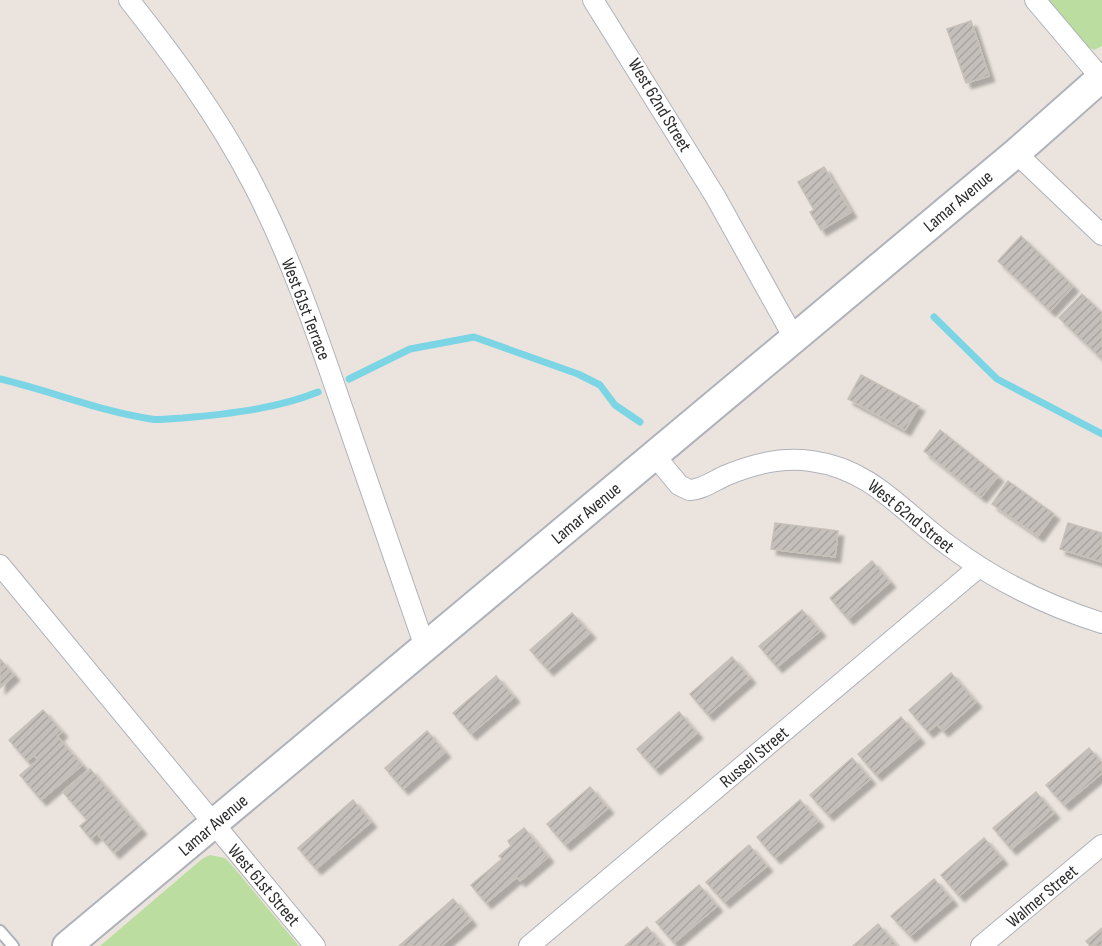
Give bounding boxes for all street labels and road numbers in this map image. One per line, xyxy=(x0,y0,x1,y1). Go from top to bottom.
street label: West 62nd Street xyxy=(624,55,696,156)
street label: Lamar Avenue xyxy=(919,166,997,236)
street label: West 61st Terrace xyxy=(277,255,335,363)
street label: West 62nd Street xyxy=(863,475,958,558)
street label: Lamar Avenue xyxy=(547,478,625,548)
street label: Russell Street xyxy=(716,722,793,792)
street label: Lamar Avenue xyxy=(174,790,252,860)
street label: West 61st Street xyxy=(223,840,304,931)
street label: Walmer Street xyxy=(1003,860,1083,932)

